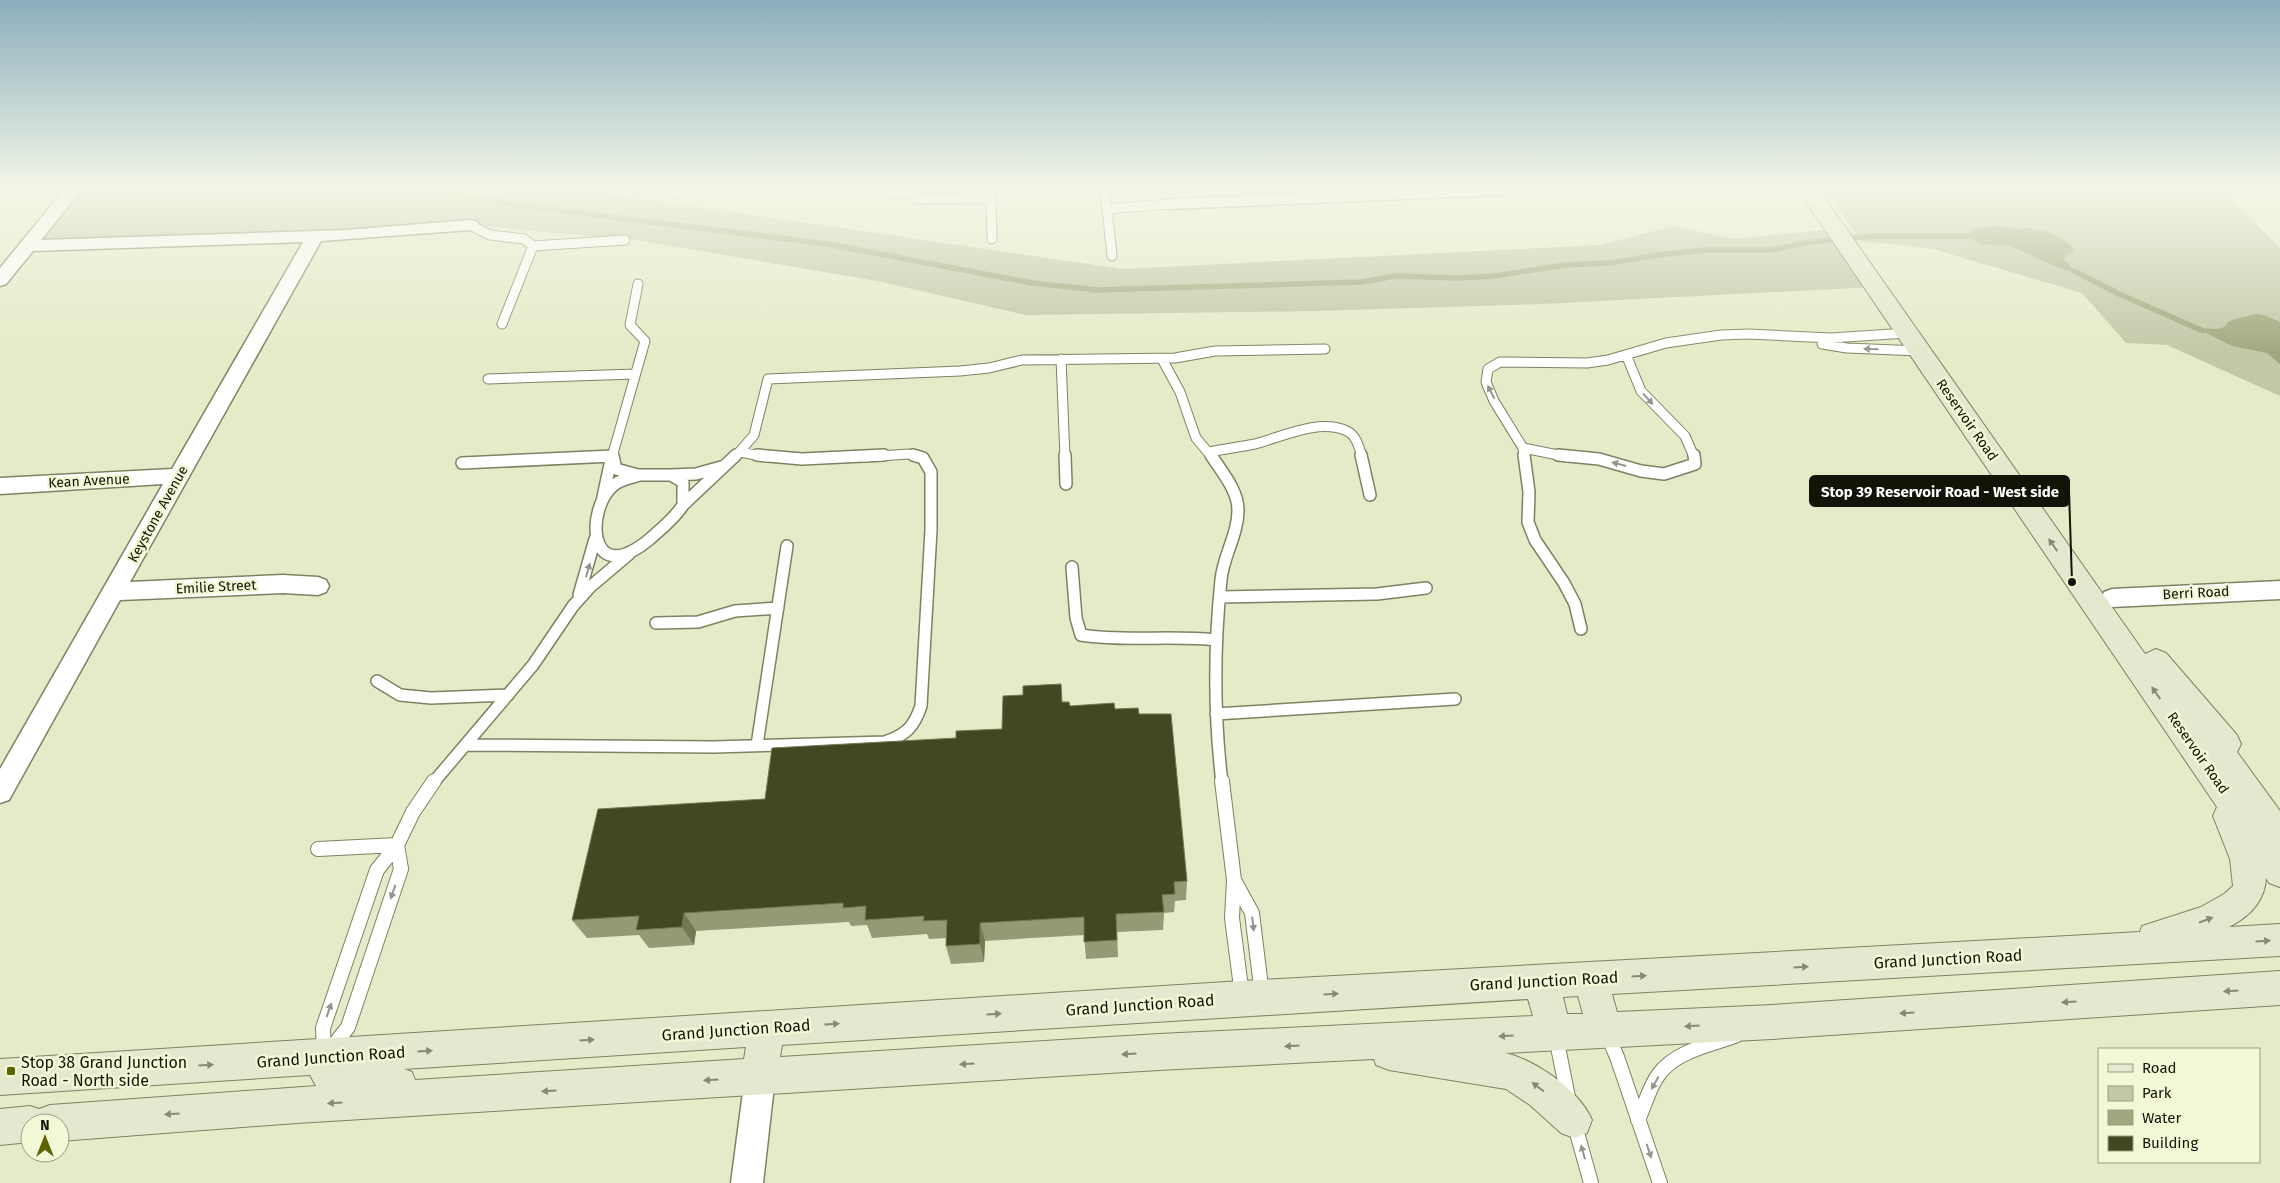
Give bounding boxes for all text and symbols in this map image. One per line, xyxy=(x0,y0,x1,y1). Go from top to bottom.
one-way arrow xyxy=(1863,345,1879,353)
street label: Reservoir Road xyxy=(1933,376,2001,464)
one-way arrow xyxy=(1487,385,1495,399)
one-way arrow xyxy=(1642,393,1654,405)
one-way arrow xyxy=(1611,460,1626,468)
street label: Keystone Avenue xyxy=(124,463,192,565)
street label: Kean Avenue xyxy=(48,470,130,492)
callout: Stop 39 Reservoir Road - West side xyxy=(1810,476,2069,506)
text: Stop 39 Reservoir Road - West side xyxy=(1821,483,2059,501)
one-way arrow xyxy=(2048,538,2058,551)
one-way arrow xyxy=(584,562,592,577)
street label: Emilie Street xyxy=(175,576,258,598)
street label: Berri Road xyxy=(2162,583,2230,603)
one-way arrow xyxy=(2151,686,2161,699)
street label: Reservoir Road xyxy=(2164,709,2232,797)
one-way arrow xyxy=(389,885,396,900)
one-way arrow xyxy=(1249,916,1257,932)
one-way arrow xyxy=(2199,916,2214,924)
one-way arrow xyxy=(2255,937,2271,945)
street label: Grand Junction Road xyxy=(1873,946,2023,972)
one-way arrow xyxy=(1793,962,1809,970)
street label: Grand Junction Road xyxy=(1469,968,1619,994)
one-way arrow xyxy=(1631,971,1647,979)
one-way arrow xyxy=(2223,988,2239,996)
one-way arrow xyxy=(1323,989,1339,997)
street label: Grand Junction Road xyxy=(1065,990,1215,1020)
one-way arrow xyxy=(2061,999,2077,1007)
one-way arrow xyxy=(326,1002,334,1017)
one-way arrow xyxy=(1899,1009,1915,1017)
one-way arrow xyxy=(986,1010,1002,1018)
street label: Grand Junction Road xyxy=(661,1015,811,1045)
one-way arrow xyxy=(824,1019,840,1027)
one-way arrow xyxy=(1684,1022,1700,1030)
one-way arrow xyxy=(1498,1032,1514,1040)
one-way arrow xyxy=(579,1035,595,1043)
street label: Grand Junction Road xyxy=(256,1042,406,1072)
one-way arrow xyxy=(1283,1042,1299,1050)
one-way arrow xyxy=(417,1047,433,1055)
legend xyxy=(2098,1048,2260,1163)
one-way arrow xyxy=(1121,1051,1137,1059)
place label: Stop 38 Grand Junction Road - North side xyxy=(21,1053,187,1090)
text: Road xyxy=(2142,1059,2177,1077)
one-way arrow xyxy=(959,1060,975,1068)
one-way arrow xyxy=(198,1061,214,1069)
marker: Stop 38 Grand Junction Road - North side xyxy=(5,1065,17,1077)
one-way arrow xyxy=(703,1076,719,1084)
one-way arrow xyxy=(1651,1076,1659,1090)
one-way arrow xyxy=(1531,1082,1545,1092)
text: Park xyxy=(2142,1084,2172,1102)
one-way arrow xyxy=(541,1087,557,1095)
one-way arrow xyxy=(326,1100,342,1108)
text: Water xyxy=(2142,1109,2181,1127)
one-way arrow xyxy=(164,1111,180,1119)
north arrow xyxy=(20,1113,70,1163)
text: N xyxy=(40,1117,50,1134)
text: Building xyxy=(2142,1134,2198,1152)
one-way arrow xyxy=(1578,1144,1586,1159)
one-way arrow xyxy=(1646,1144,1653,1159)

